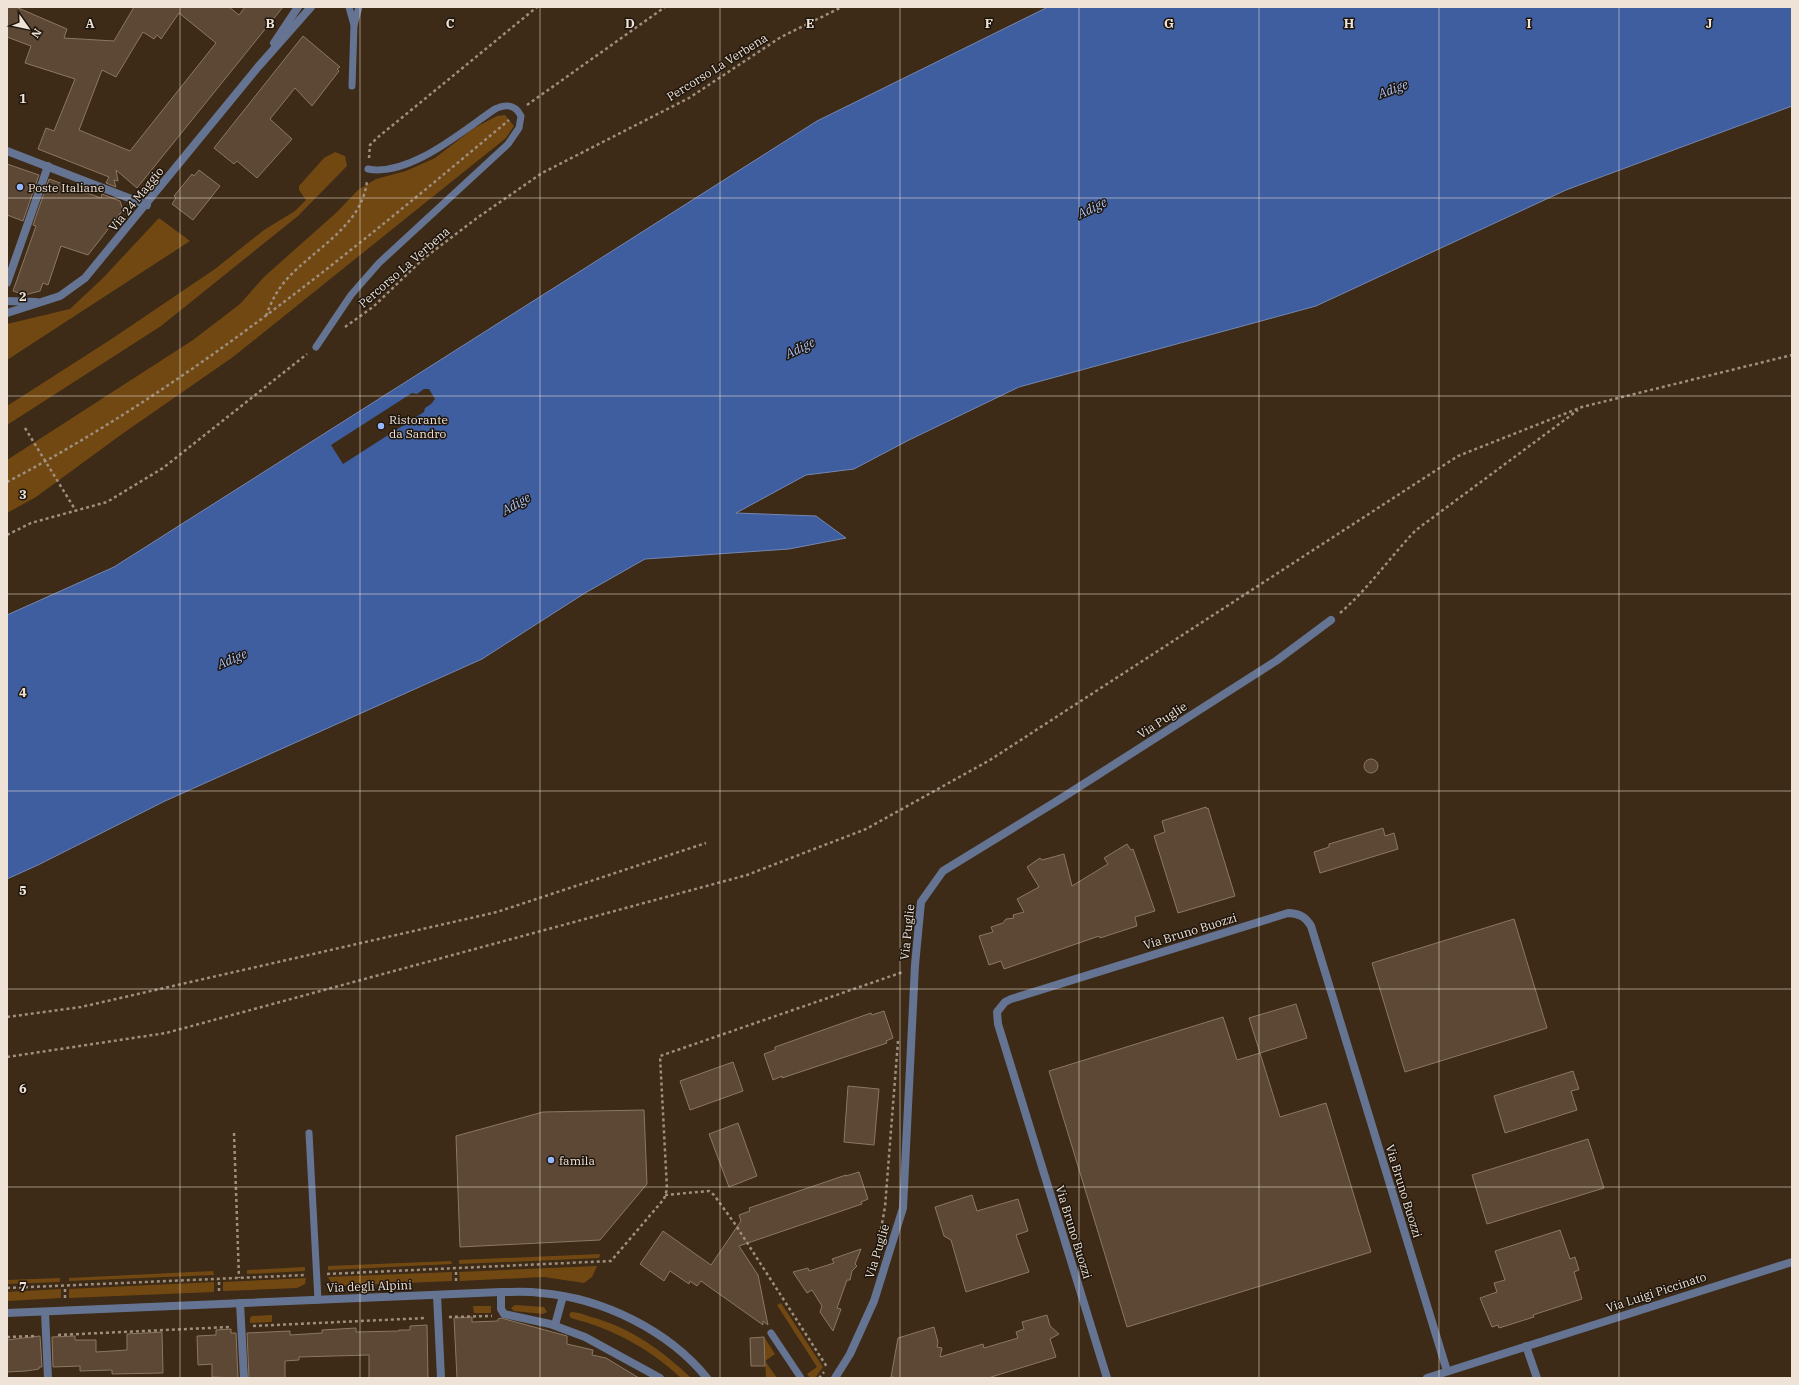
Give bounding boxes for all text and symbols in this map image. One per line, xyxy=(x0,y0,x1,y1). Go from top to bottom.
north arrow xyxy=(8,8,48,48)
text: A xyxy=(85,15,95,32)
text: B xyxy=(265,15,275,32)
text: C xyxy=(446,15,455,32)
text: D xyxy=(625,15,635,32)
text: E xyxy=(806,15,814,32)
text: F xyxy=(985,15,993,32)
text: G xyxy=(1164,15,1174,32)
text: H xyxy=(1344,15,1355,32)
text: I xyxy=(1527,15,1532,32)
text: J xyxy=(1706,15,1713,32)
text: N xyxy=(28,26,45,41)
street label: Percorso La Verbena xyxy=(664,30,771,104)
water label: Adige xyxy=(1375,76,1411,103)
text: 1 xyxy=(19,90,27,107)
street label: Via 24 Maggio xyxy=(105,164,167,234)
place label: Poste Italiane xyxy=(28,180,104,195)
marker: Poste Italiane xyxy=(15,182,25,192)
water label: Adige xyxy=(1074,194,1110,223)
street label: Percorso La Verbena xyxy=(355,223,453,311)
text: 2 xyxy=(19,288,27,305)
water label: Adige xyxy=(782,334,818,363)
place label: Ristorante da Sandro xyxy=(389,412,448,441)
marker: Ristorante da Sandro xyxy=(376,421,386,431)
text: 3 xyxy=(19,486,27,503)
water label: Adige xyxy=(498,489,534,520)
water label: Adige xyxy=(214,645,250,673)
text: 4 xyxy=(19,684,27,701)
street label: Via Puglie xyxy=(1134,698,1190,742)
text: 5 xyxy=(19,882,27,899)
street label: Via Puglie xyxy=(897,903,917,961)
street label: Via Bruno Buozzi xyxy=(1141,910,1239,952)
text: 6 xyxy=(19,1080,27,1097)
street label: Via Bruno Buozzi xyxy=(1383,1142,1425,1240)
place label: famila xyxy=(559,1153,595,1168)
marker: famila xyxy=(546,1155,556,1165)
street label: Via Bruno Buozzi xyxy=(1053,1183,1095,1281)
street label: Via Puglie xyxy=(862,1222,892,1280)
street label: Via Luigi Piccinato xyxy=(1604,1269,1708,1315)
street label: Via degli Alpini xyxy=(326,1277,412,1295)
text: 7 xyxy=(19,1278,27,1295)

